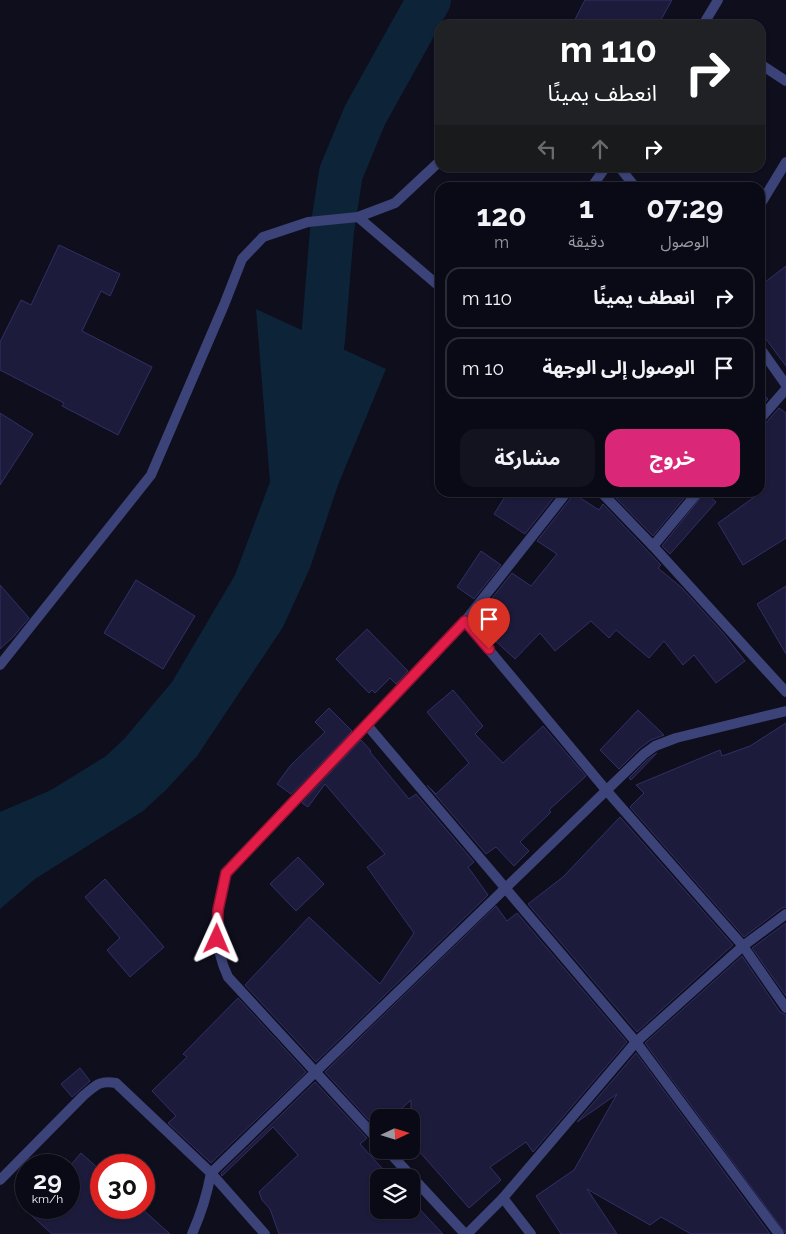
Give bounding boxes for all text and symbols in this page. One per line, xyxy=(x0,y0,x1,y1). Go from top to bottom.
text: 110 m xyxy=(560,29,657,70)
icon: right xyxy=(675,40,740,105)
text: انعطف يمينًا xyxy=(548,80,657,106)
icon: left xyxy=(533,135,561,163)
icon: ahead xyxy=(586,135,614,163)
icon: right xyxy=(639,135,667,163)
text: 1 xyxy=(579,190,594,225)
text: 07:29 xyxy=(646,190,723,225)
text: 120 xyxy=(477,198,527,233)
text: دقيقة xyxy=(568,232,605,251)
text: الوصول xyxy=(661,232,709,251)
text: m xyxy=(494,233,509,252)
icon: right xyxy=(710,284,738,312)
text: انعطف يمينًا xyxy=(593,286,695,308)
text: 110 m xyxy=(462,287,512,309)
icon: arrive xyxy=(710,354,738,382)
text: الوصول إلى الوجهة xyxy=(542,356,695,378)
text: 10 m xyxy=(462,357,504,379)
button: مشاركة xyxy=(460,429,595,487)
button: خروج xyxy=(605,429,740,487)
pin xyxy=(468,598,510,649)
icon: arrive xyxy=(475,605,503,633)
position arrow xyxy=(190,912,242,964)
north arrow xyxy=(370,1109,420,1159)
map controls xyxy=(370,1109,420,1219)
speed limit sign: 30 xyxy=(90,1154,155,1219)
text: 29 xyxy=(33,1165,62,1195)
button: layers xyxy=(370,1169,420,1219)
text: km/h xyxy=(32,1192,63,1206)

